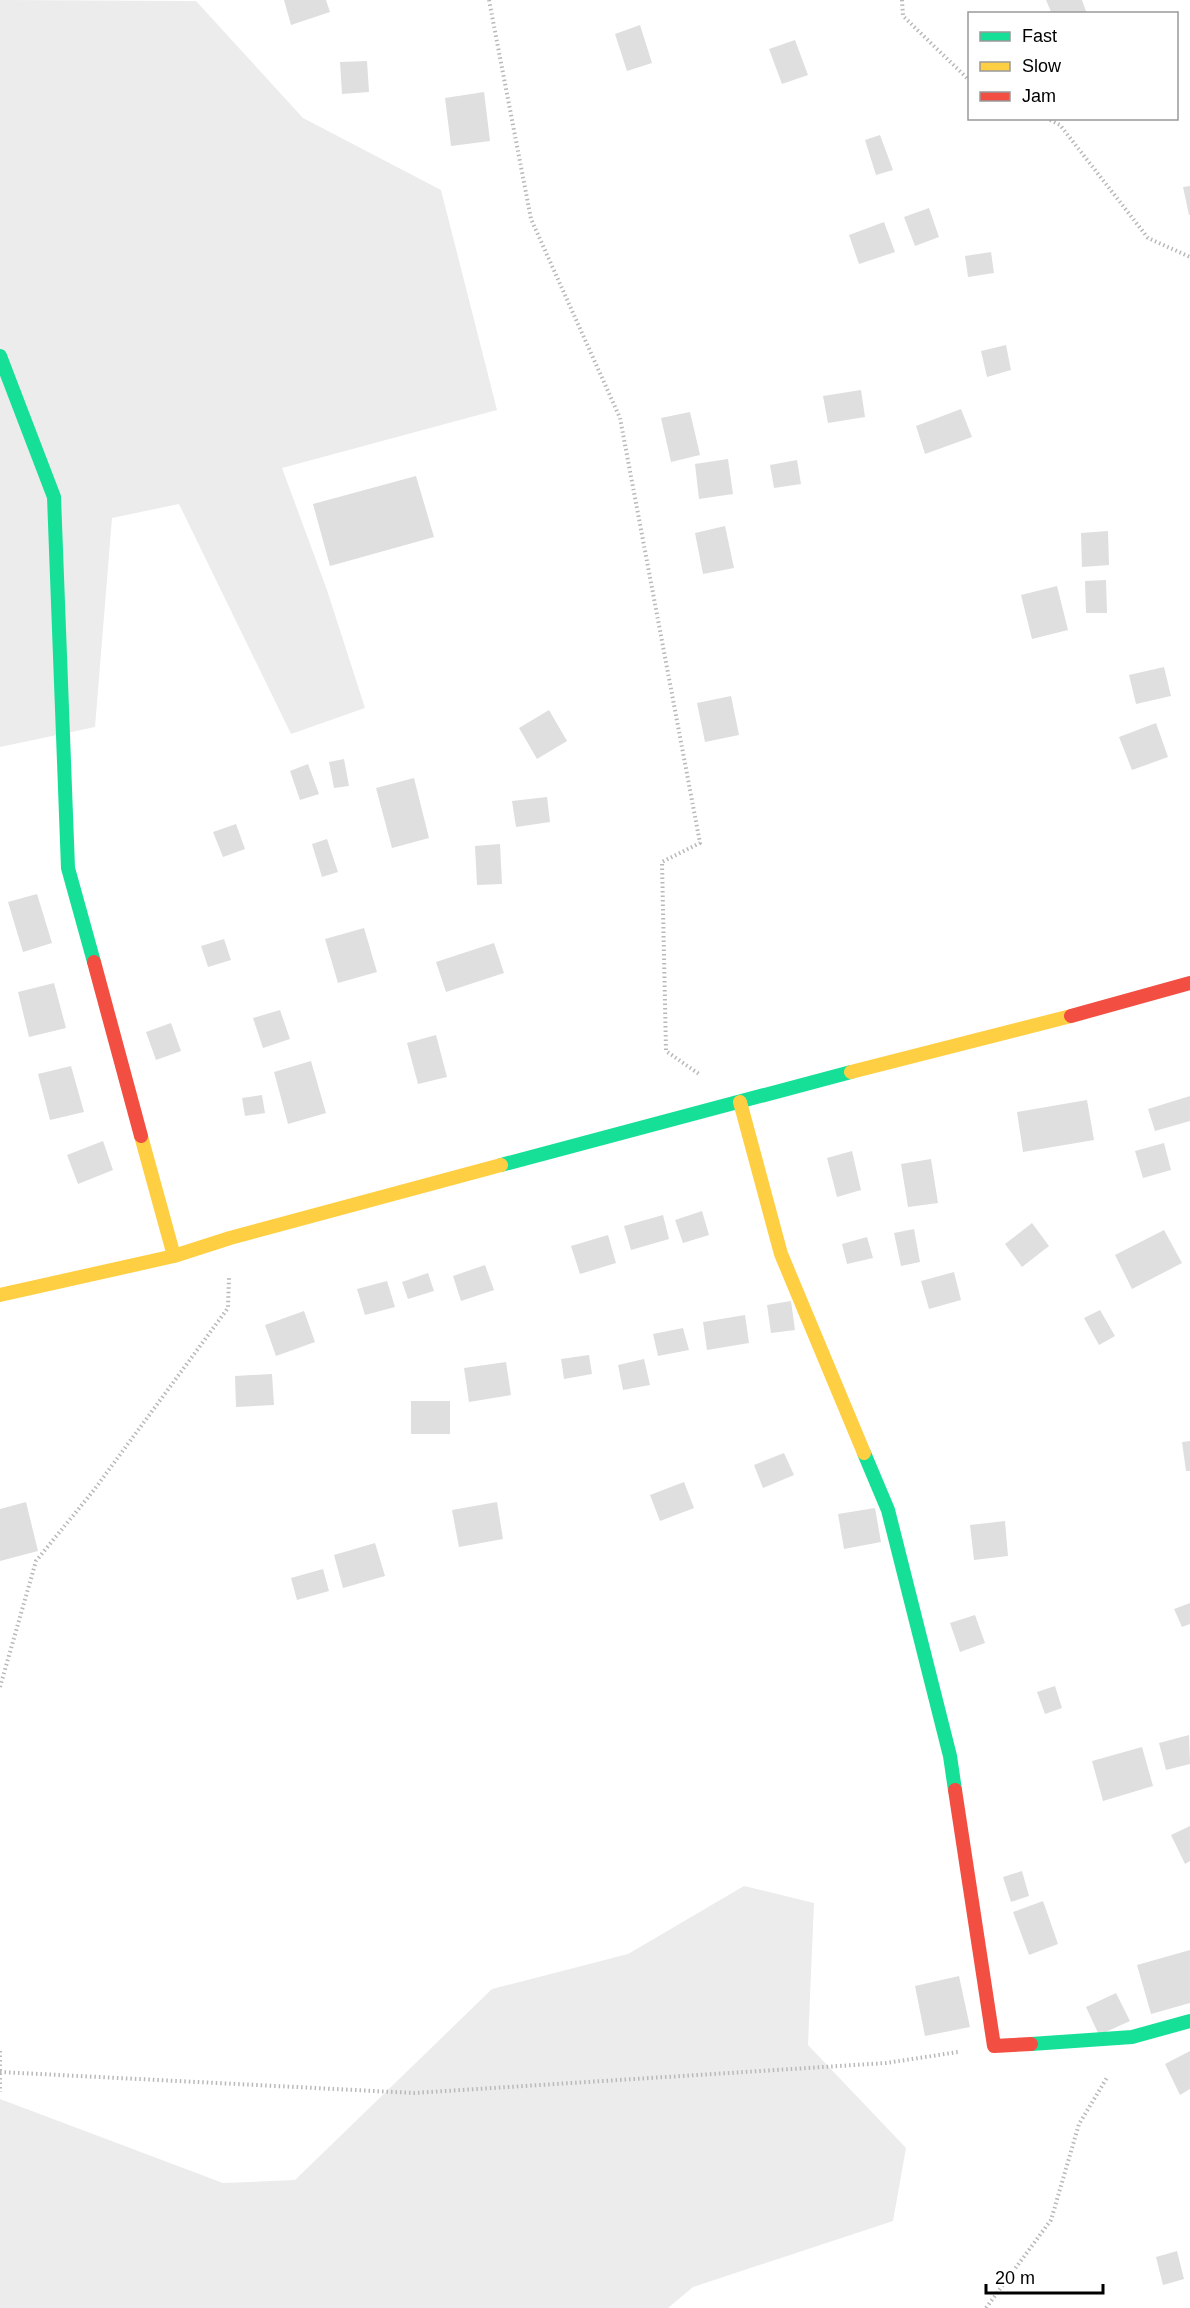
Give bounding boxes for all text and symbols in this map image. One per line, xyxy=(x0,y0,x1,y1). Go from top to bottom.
legend xyxy=(968,12,1178,120)
text: Fast xyxy=(1022,26,1057,46)
text: Slow xyxy=(1022,56,1062,76)
text: Jam xyxy=(1022,86,1056,106)
scale bar xyxy=(986,2257,1103,2295)
text: 20 m xyxy=(995,2268,1035,2288)

